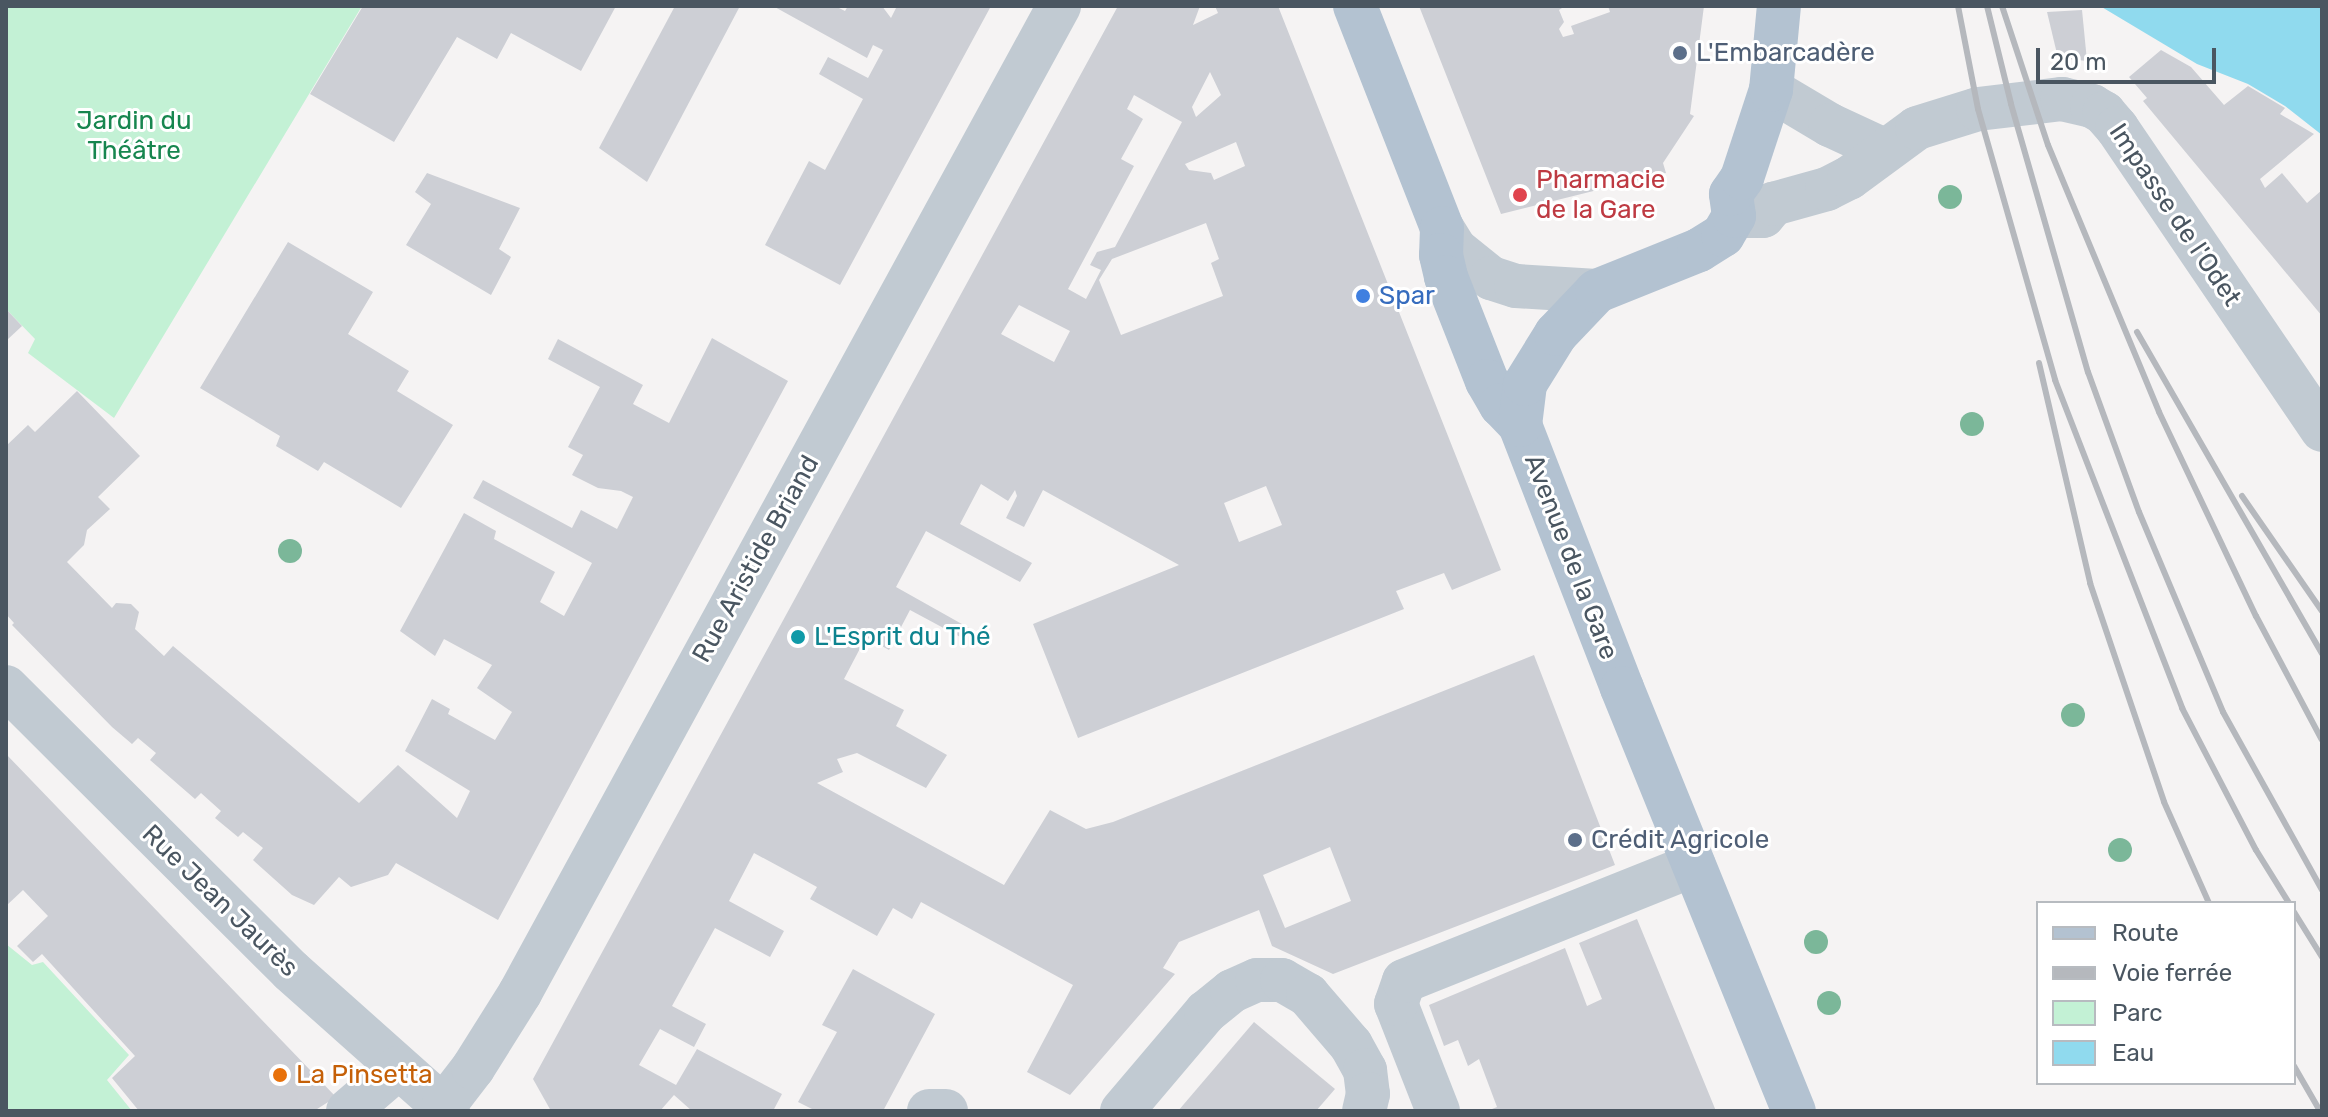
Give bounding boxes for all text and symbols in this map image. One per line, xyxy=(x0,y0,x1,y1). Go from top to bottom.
scale bar xyxy=(2040,32,2220,82)
place label: L'Embarcadère xyxy=(1696,37,1875,69)
marker: L'Embarcadère xyxy=(1671,44,1689,62)
text: 20 m xyxy=(2050,48,2107,76)
park label: Jardin du Théâtre xyxy=(76,105,192,166)
street label: Impasse de l'Odet xyxy=(2102,118,2248,312)
place label: Pharmacie de la Gare xyxy=(1536,164,1665,226)
marker: Pharmacie de la Gare xyxy=(1511,186,1529,204)
place label: Spar xyxy=(1379,280,1435,312)
marker: Spar xyxy=(1354,287,1372,305)
street label: Rue Aristide Briand xyxy=(686,450,826,668)
street label: Avenue de la Gare xyxy=(1518,450,1624,664)
place label: L'Esprit du Thé xyxy=(814,621,991,653)
marker: L'Esprit du Thé xyxy=(789,628,807,646)
street label: Rue Jean Jaurès xyxy=(135,819,305,983)
place label: Crédit Agricole xyxy=(1591,824,1770,856)
marker: Crédit Agricole xyxy=(1566,831,1584,849)
legend xyxy=(2036,901,2296,1085)
text: Route xyxy=(2112,919,2179,947)
text: Voie ferrée xyxy=(2112,959,2232,987)
text: Parc xyxy=(2112,999,2163,1027)
text: Eau xyxy=(2112,1039,2154,1067)
place label: La Pinsetta xyxy=(296,1059,433,1091)
marker: La Pinsetta xyxy=(271,1066,289,1084)

